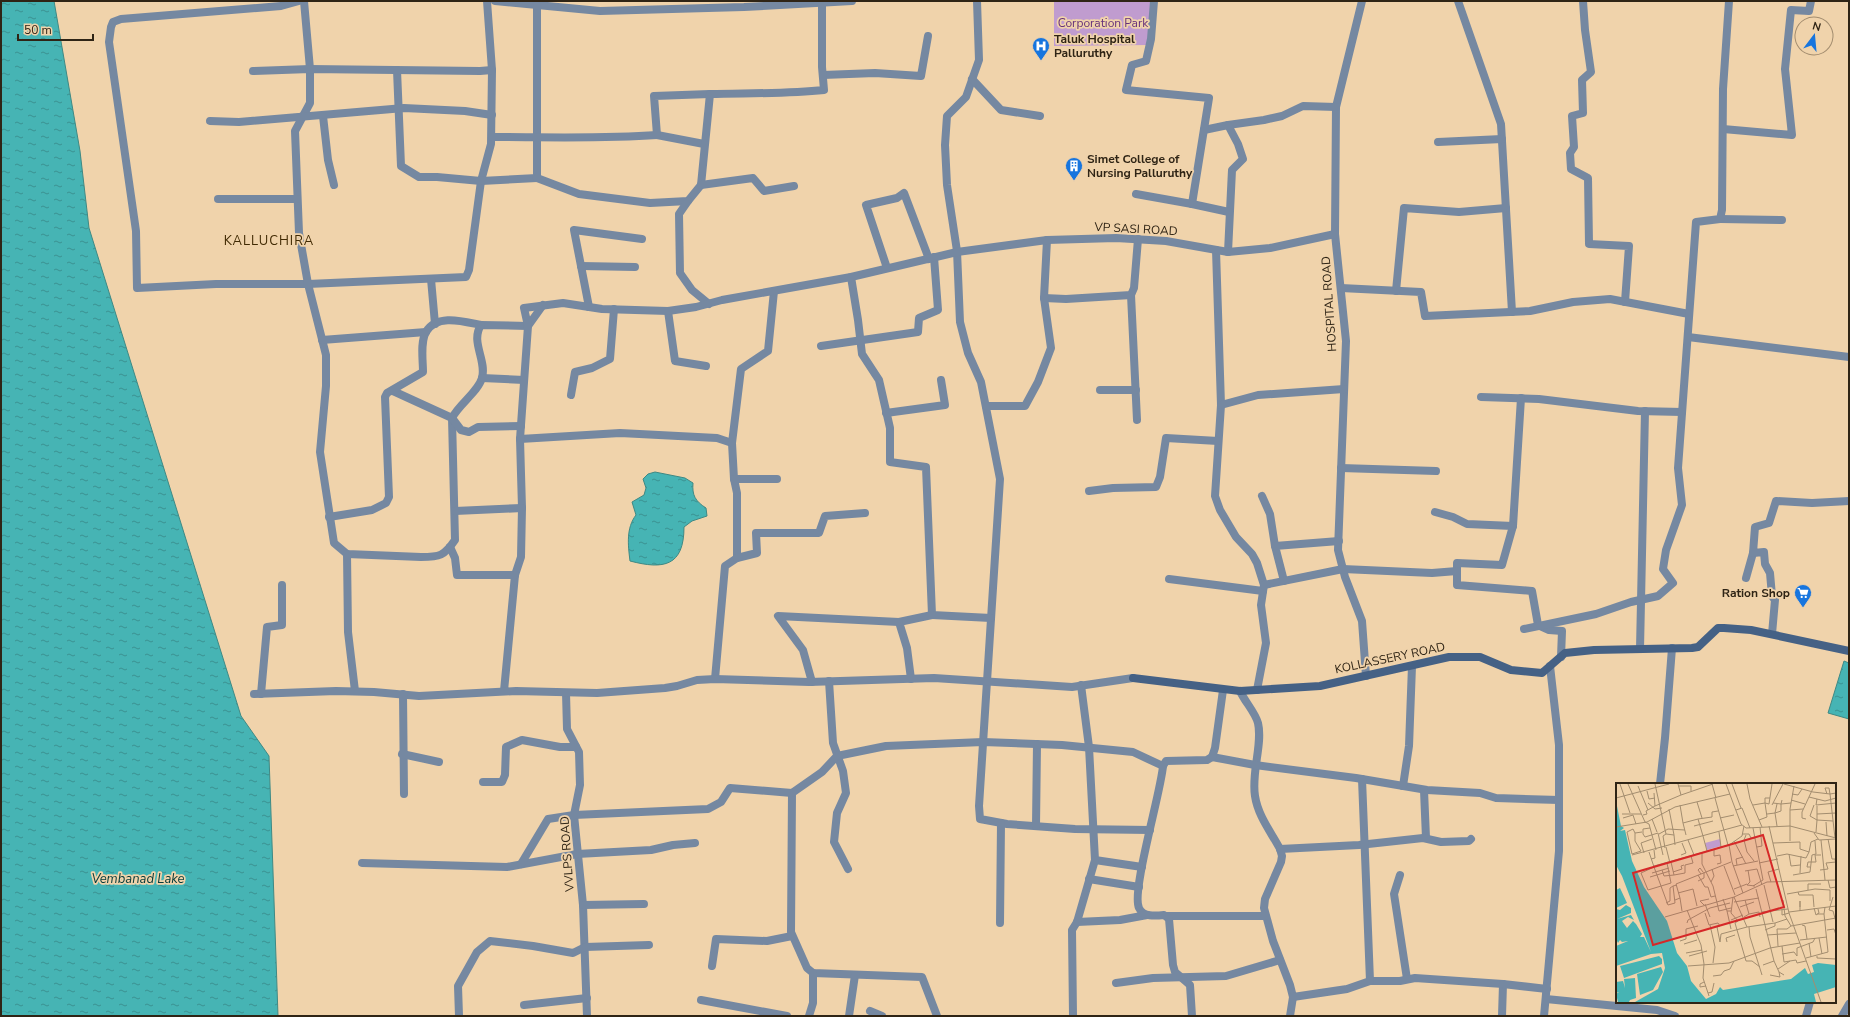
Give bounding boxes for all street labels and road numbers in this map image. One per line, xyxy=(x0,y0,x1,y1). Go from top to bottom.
street label: VP SASI ROAD xyxy=(1093,219,1178,239)
street label: HOSPITAL ROAD xyxy=(1318,256,1340,352)
street label: KOLLASSERY ROAD xyxy=(1333,638,1447,678)
street label: VVLPS ROAD xyxy=(556,816,578,893)

